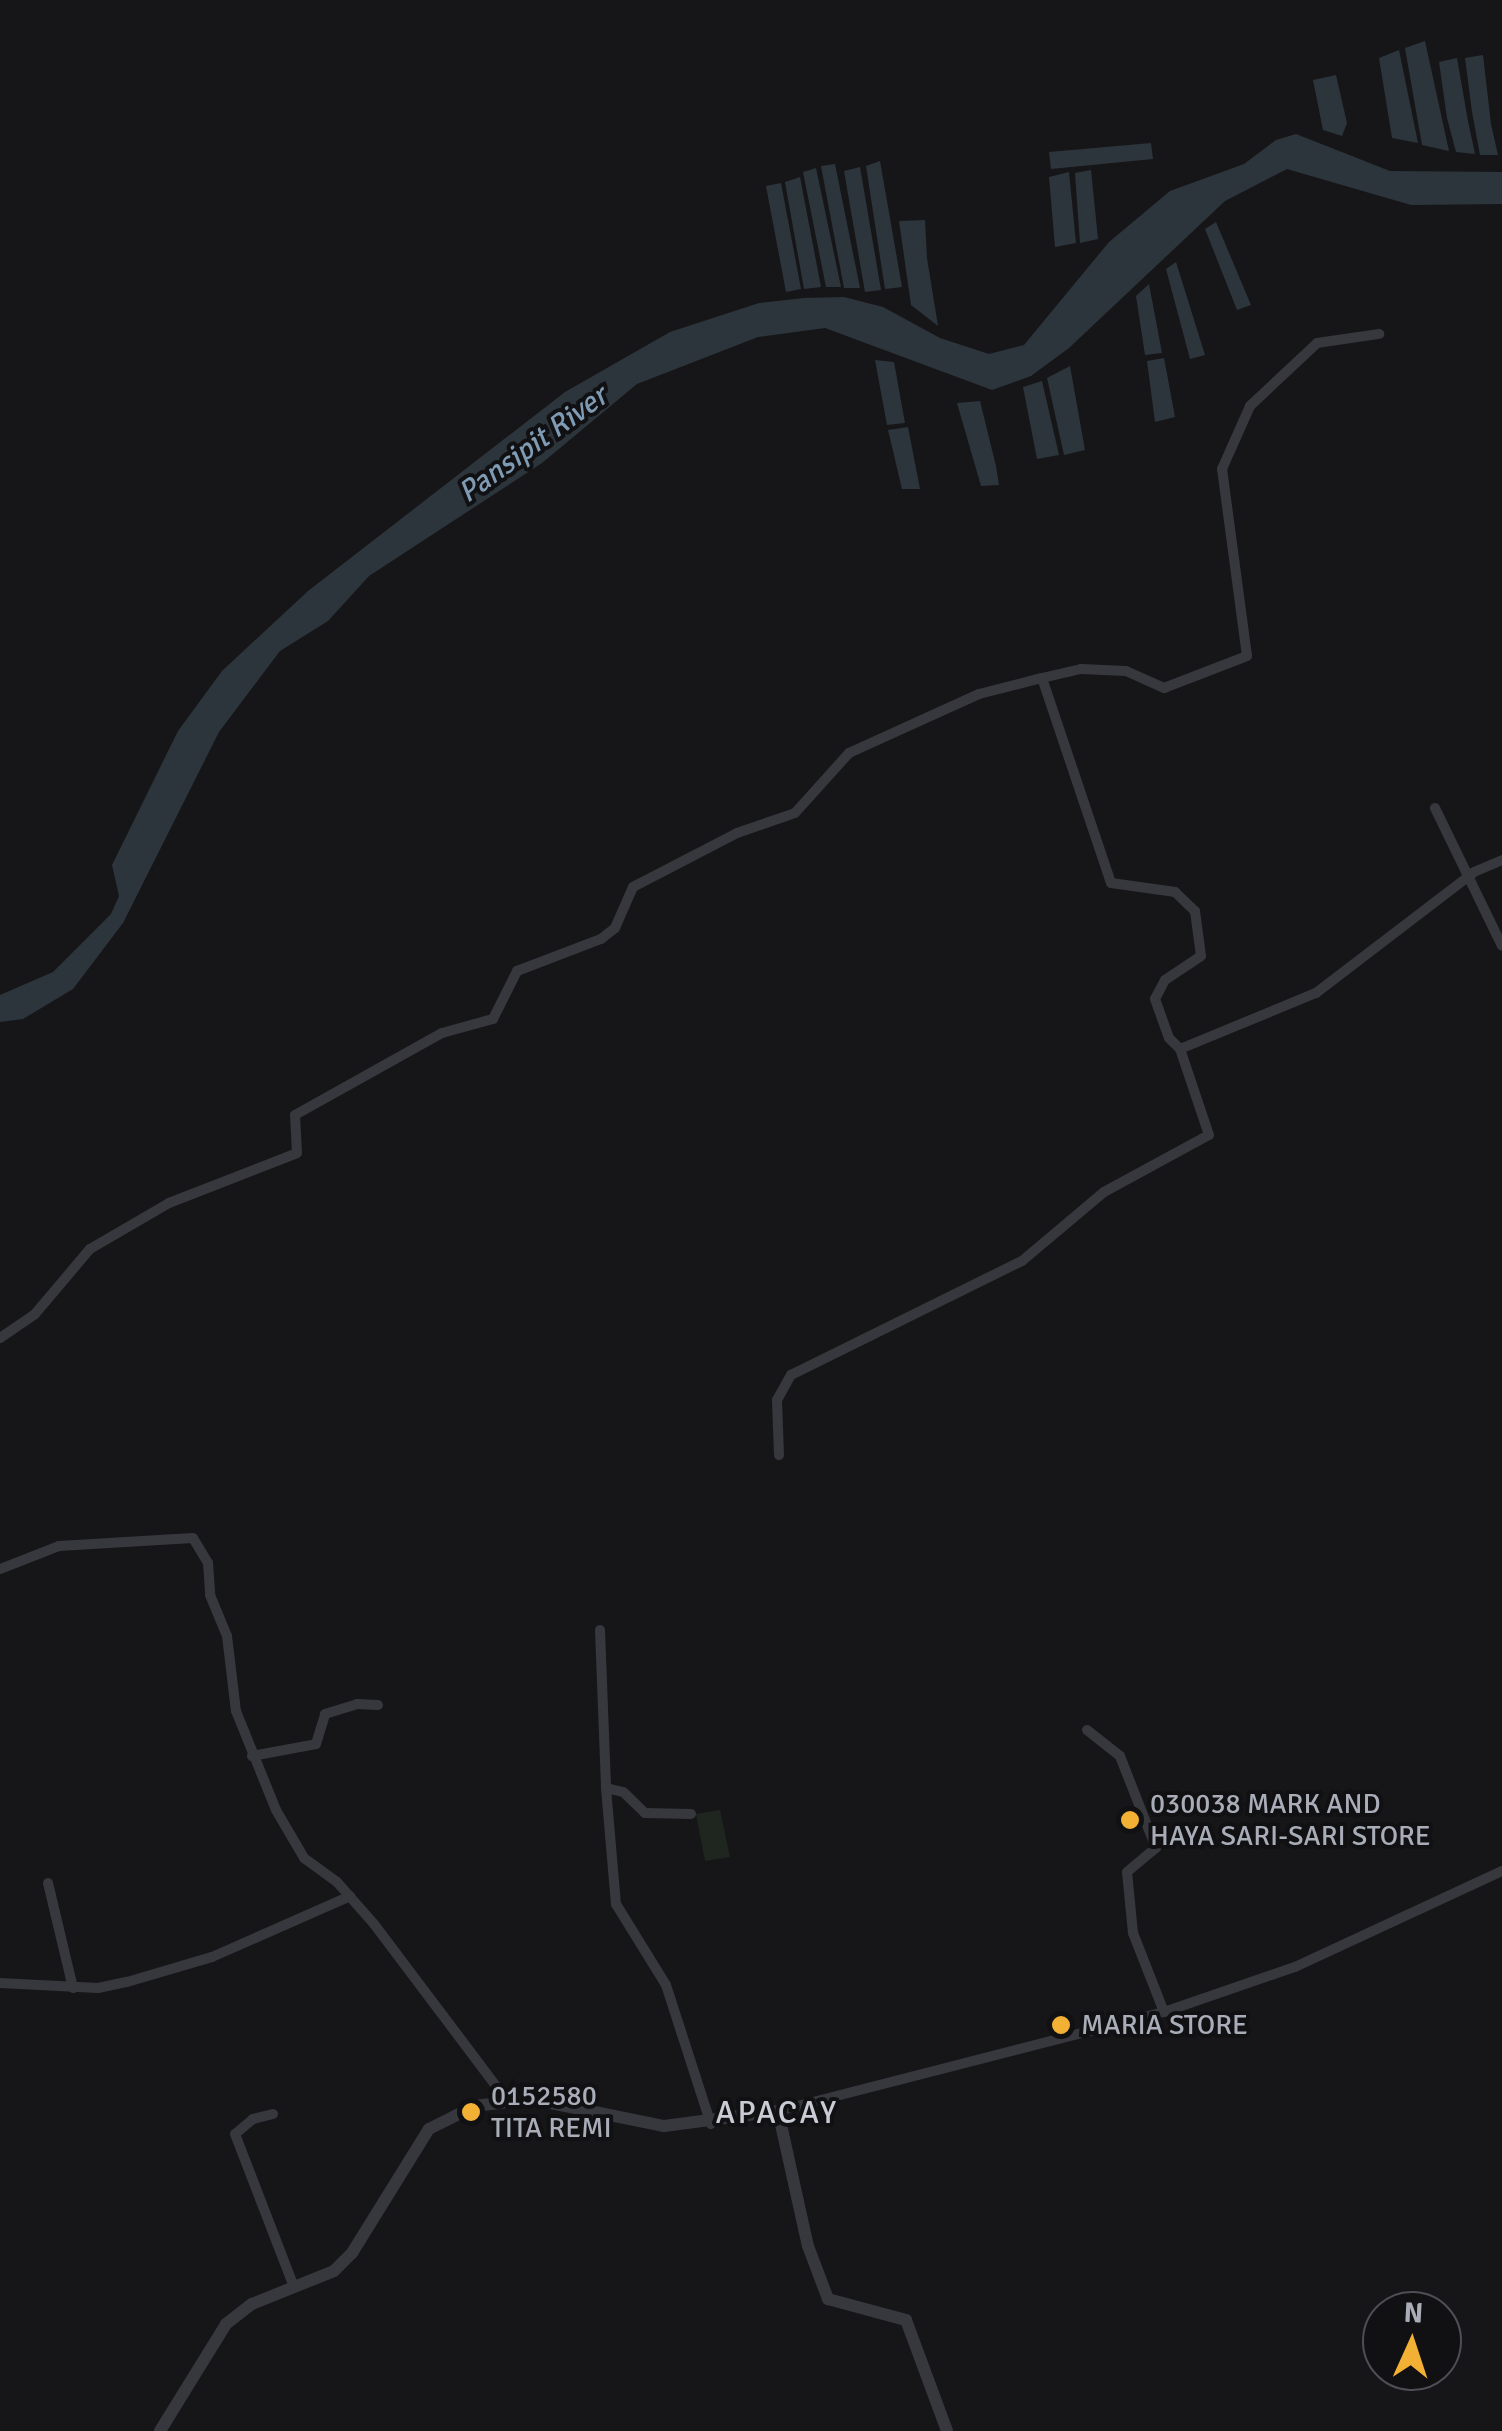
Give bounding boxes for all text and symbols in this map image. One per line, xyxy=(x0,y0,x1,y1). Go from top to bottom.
water label: Pansipit River xyxy=(451,379,615,511)
place label: 030038 MARK AND HAYA SARI-SARI STORE xyxy=(1150,1787,1431,1853)
marker: 030038 MARK AND HAYA SARI-SARI STORE xyxy=(1119,1809,1141,1831)
place label: MARIA STORE xyxy=(1081,2008,1248,2042)
marker: MARIA STORE xyxy=(1050,2014,1072,2036)
place label: 0152580 TITA REMI xyxy=(491,2079,612,2145)
district label: APACAY xyxy=(715,2094,839,2132)
marker: 0152580 TITA REMI xyxy=(460,2101,482,2123)
north arrow xyxy=(1362,2291,1462,2391)
text: N xyxy=(1403,2296,1424,2331)

